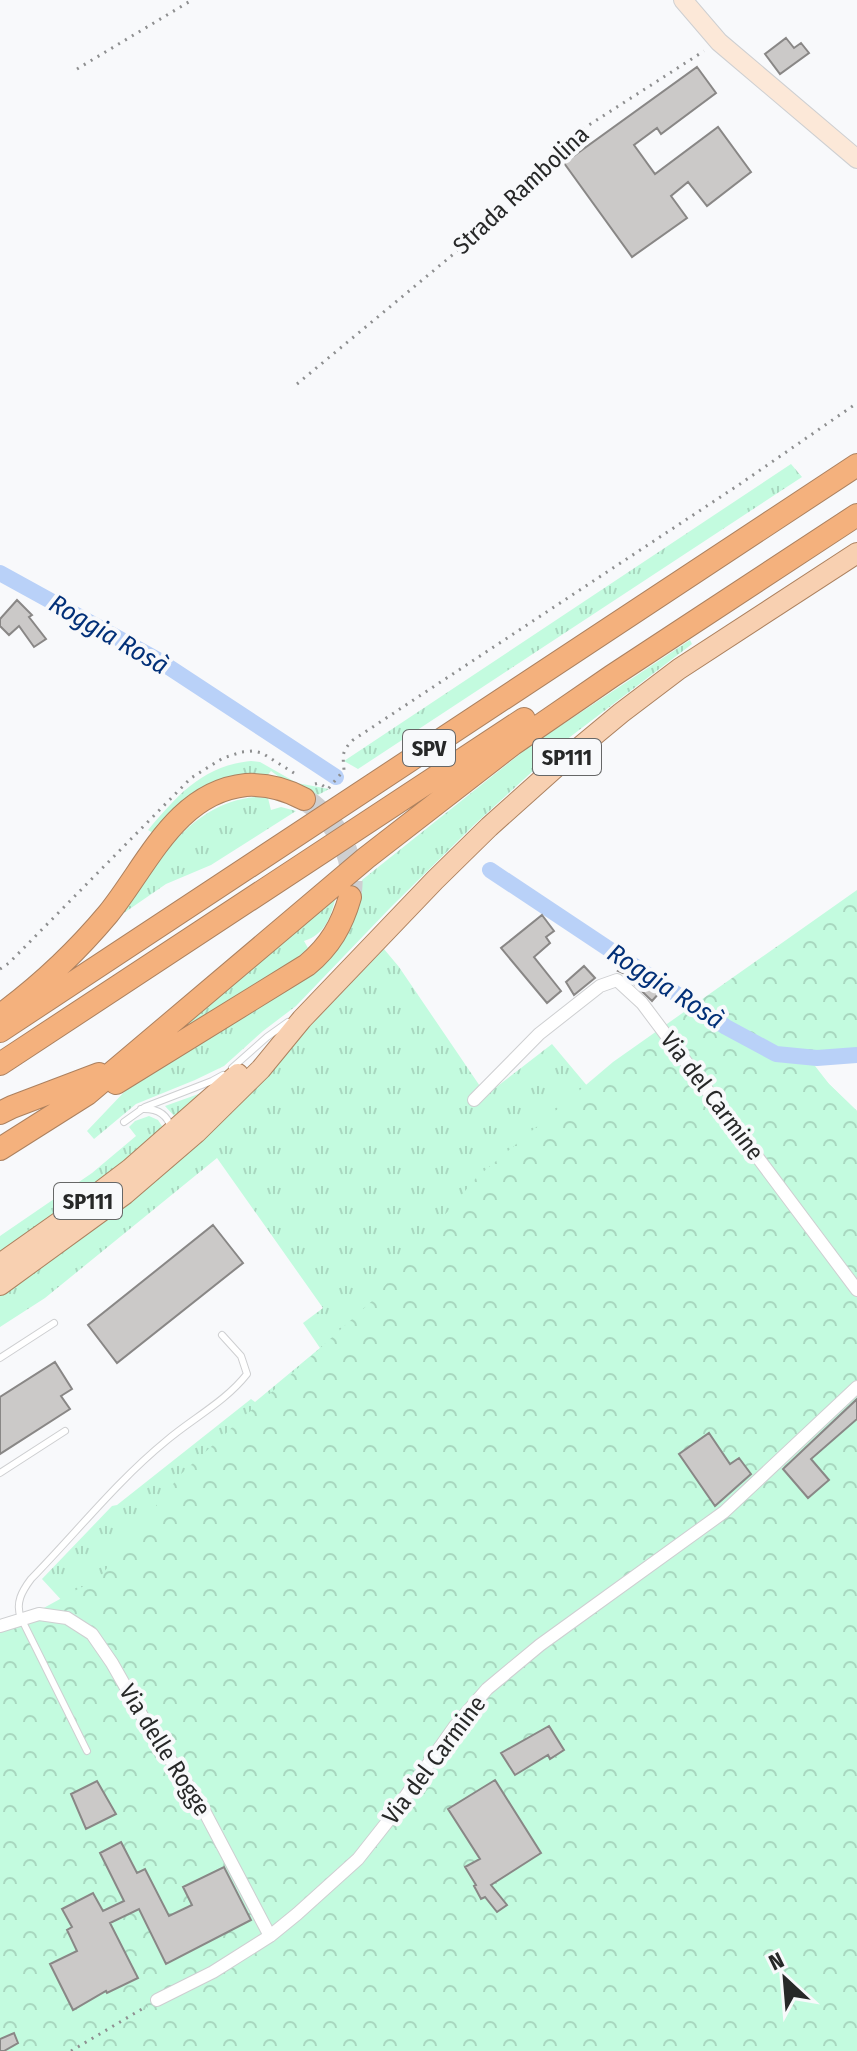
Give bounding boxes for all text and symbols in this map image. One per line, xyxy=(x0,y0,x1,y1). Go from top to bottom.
street label: Strada Rambolina xyxy=(448,120,594,260)
water label: Roggia Rosà xyxy=(44,588,174,681)
road number: SPV xyxy=(403,730,455,766)
road number: SP111 xyxy=(533,739,601,775)
water label: Roggia Rosà xyxy=(602,937,730,1035)
street label: Via del Carmine xyxy=(655,1026,769,1166)
road number: SP111 xyxy=(54,1183,122,1219)
street label: Via delle Rogge xyxy=(113,1679,217,1821)
street label: Via del Carmine xyxy=(377,1690,491,1830)
north arrow xyxy=(745,1939,825,2019)
text: N xyxy=(765,1946,788,1976)

